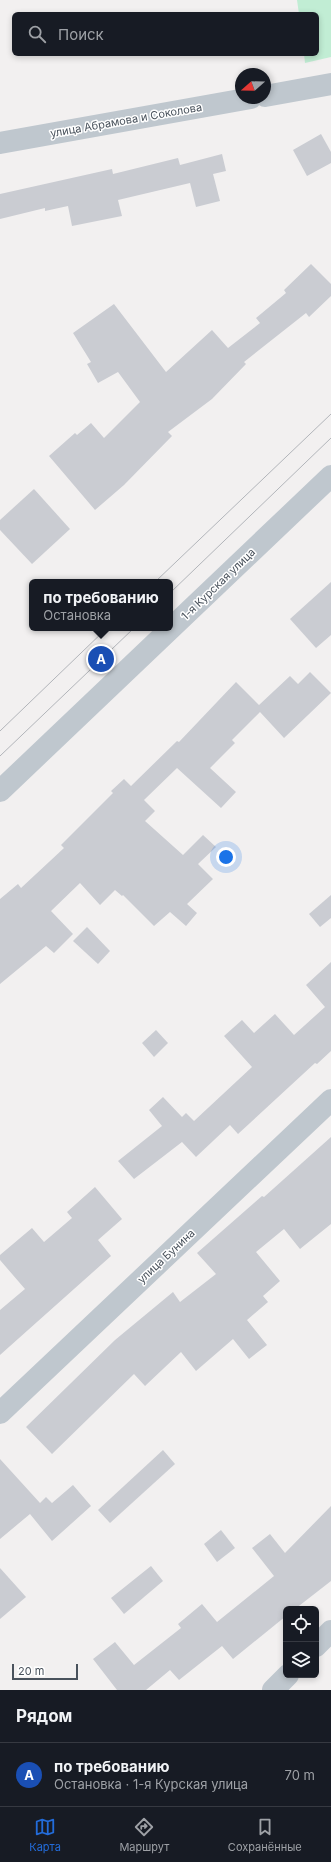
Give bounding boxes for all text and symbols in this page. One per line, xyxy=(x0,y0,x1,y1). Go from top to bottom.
search box xyxy=(12,12,319,56)
icon: search xyxy=(26,23,48,45)
text: Поиск xyxy=(58,25,104,44)
north arrow xyxy=(235,68,271,104)
street label: улица Абрамова и Соколова xyxy=(49,100,203,140)
street label: 1-я Курская улица xyxy=(178,545,258,623)
popup xyxy=(29,579,173,631)
text: по требованию xyxy=(43,588,159,607)
text: Остановка xyxy=(43,607,111,623)
pin: A xyxy=(88,644,114,674)
your location xyxy=(216,847,236,867)
street label: улица Бунина xyxy=(134,1226,198,1286)
map controls xyxy=(283,1606,319,1678)
button: locate xyxy=(283,1606,319,1642)
button: layers xyxy=(283,1642,319,1678)
scale bar xyxy=(12,1662,78,1681)
text: 20 m xyxy=(18,1664,44,1678)
text: Рядом xyxy=(16,1706,72,1726)
text: по требованию xyxy=(54,1757,170,1776)
text: A xyxy=(24,1767,34,1783)
text: 70 m xyxy=(285,1767,315,1783)
text: Остановка · 1-я Курская улица xyxy=(54,1776,248,1792)
tab: Карта xyxy=(29,1816,61,1854)
tab: Маршрут xyxy=(119,1816,169,1854)
tab: Сохранённые xyxy=(228,1816,302,1854)

